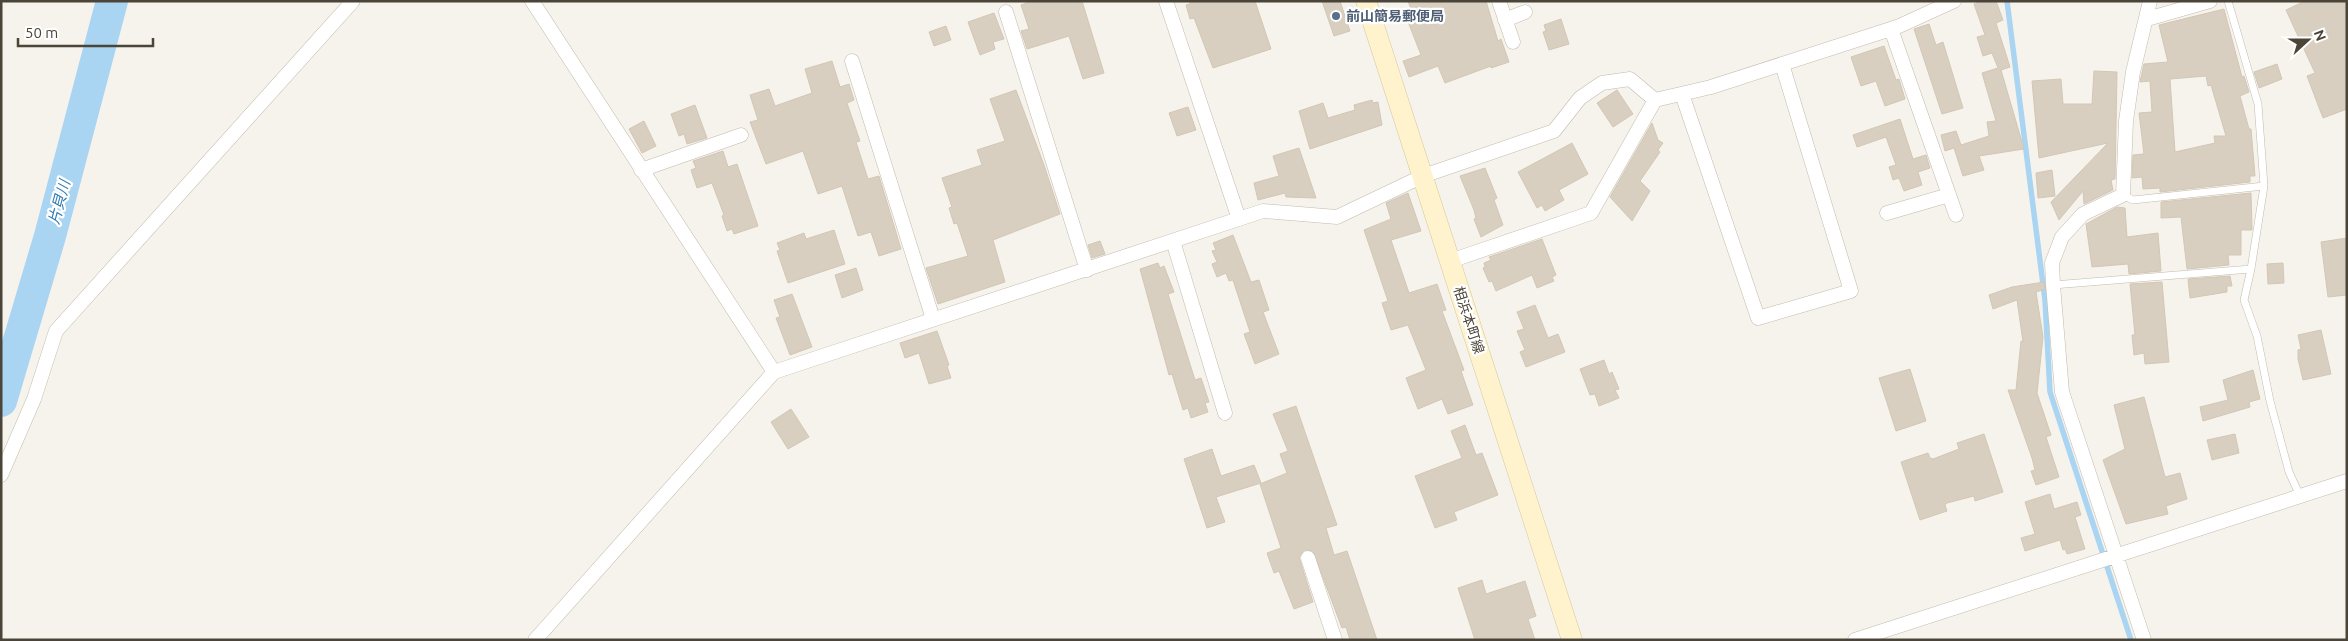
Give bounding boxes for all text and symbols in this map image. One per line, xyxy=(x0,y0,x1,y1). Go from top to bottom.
place label: 前山簡易郵便局 xyxy=(1346,8,1444,24)
marker: 前山簡易郵便局 xyxy=(1330,10,1342,22)
scale bar xyxy=(18,15,152,47)
north arrow xyxy=(2283,15,2333,65)
text: 50 m xyxy=(25,24,58,41)
text: N xyxy=(2311,28,2329,43)
water label: 片貝川 xyxy=(45,176,74,226)
street label: 相浜本町線 xyxy=(1451,284,1487,356)

